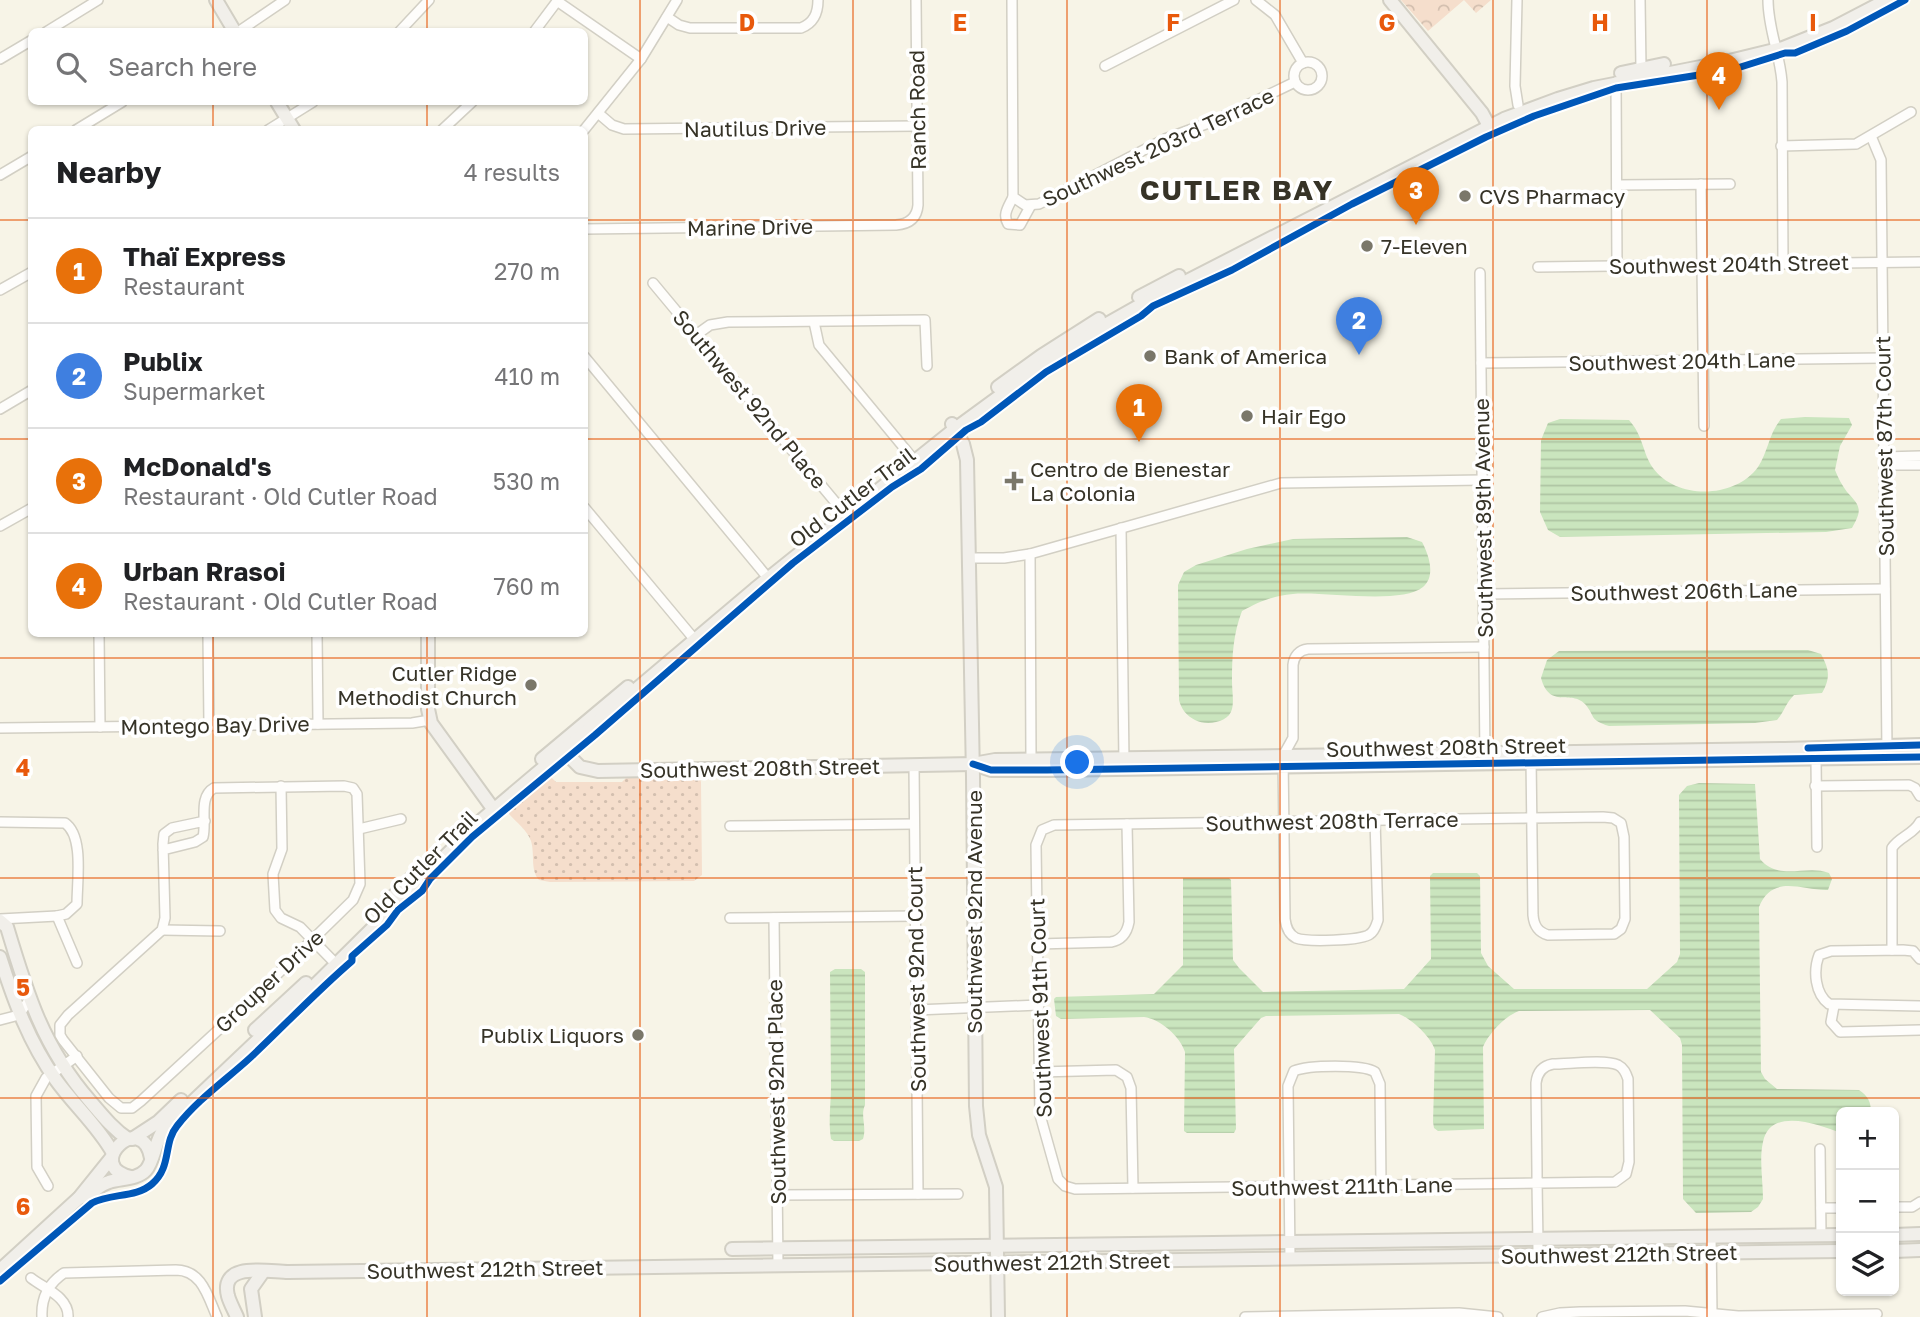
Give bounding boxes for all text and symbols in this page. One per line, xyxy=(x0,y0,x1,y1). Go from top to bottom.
text: D xyxy=(739,8,755,36)
text: E xyxy=(953,8,967,36)
text: F xyxy=(1166,8,1180,36)
text: G xyxy=(1379,8,1395,36)
text: H xyxy=(1591,8,1609,36)
text: I xyxy=(1809,8,1817,36)
search box xyxy=(28,28,588,105)
icon: search xyxy=(52,48,90,86)
street label: Ranch Road xyxy=(903,50,931,170)
text: Search here xyxy=(108,51,257,82)
pin: 4 xyxy=(1696,52,1742,110)
street label: Southwest 203rd Terrace xyxy=(1038,82,1278,212)
street label: Nautilus Drive xyxy=(684,114,826,142)
text: Nearby xyxy=(56,154,161,190)
text: 4 results xyxy=(464,158,560,186)
pin: 3 xyxy=(1393,167,1439,225)
district label: CUTLER BAY xyxy=(1140,173,1334,206)
place label: CVS Pharmacy xyxy=(1479,183,1626,209)
marker: CVS Pharmacy xyxy=(1457,188,1473,204)
street label: Marine Drive xyxy=(687,213,813,241)
place label: 7-Eleven xyxy=(1381,233,1468,259)
marker: 7-Eleven xyxy=(1359,238,1375,254)
text: Thaï Express xyxy=(123,241,286,272)
street label: Southwest 204th Street xyxy=(1609,249,1849,279)
text: 1 xyxy=(73,257,85,285)
text: 270 m xyxy=(494,257,560,285)
text: Restaurant xyxy=(123,272,245,300)
pin: 2 xyxy=(1336,297,1382,355)
street label: Southwest 92nd Place xyxy=(668,304,832,494)
street label: Southwest 87th Court xyxy=(1869,335,1899,557)
place label: Bank of America xyxy=(1164,343,1327,369)
text: Publix xyxy=(123,346,203,377)
street label: Southwest 204th Lane xyxy=(1568,346,1796,376)
marker: Bank of America xyxy=(1142,348,1158,364)
text: 2 xyxy=(72,362,86,390)
text: 410 m xyxy=(494,362,560,390)
text: Supermarket xyxy=(123,377,266,405)
pin: 1 xyxy=(1116,384,1162,442)
street label: Southwest 89th Avenue xyxy=(1468,398,1498,638)
place label: Hair Ego xyxy=(1261,403,1346,429)
marker: Hair Ego xyxy=(1239,408,1255,424)
street label: Old Cutler Trail xyxy=(784,441,920,553)
text: McDonald's xyxy=(123,451,271,482)
place label: Centro de Bienestar La Colonia xyxy=(1030,456,1230,506)
text: 3 xyxy=(72,467,86,495)
text: 530 m xyxy=(493,467,560,495)
marker: Centro de Bienestar La Colonia xyxy=(1004,471,1024,491)
text: Restaurant · Old Cutler Road xyxy=(123,482,438,510)
text: Urban Rrasoi xyxy=(123,556,286,587)
text: 4 xyxy=(72,572,86,600)
text: 760 m xyxy=(494,572,560,600)
street label: Southwest 206th Lane xyxy=(1570,576,1798,606)
text: Restaurant · Old Cutler Road xyxy=(123,587,438,615)
place label: Cutler Ridge Methodist Church xyxy=(337,660,517,710)
marker: Cutler Ridge Methodist Church xyxy=(523,677,539,693)
street label: Montego Bay Drive xyxy=(120,710,310,740)
street label: Southwest 208th Street xyxy=(1326,732,1566,762)
your location xyxy=(1060,745,1094,779)
text: 4 xyxy=(16,753,30,781)
street label: Southwest 208th Street xyxy=(640,753,880,783)
street label: Southwest 92nd Avenue xyxy=(961,790,987,1034)
street label: Old Cutler Trail xyxy=(357,804,483,930)
street label: Southwest 208th Terrace xyxy=(1205,806,1459,836)
street label: Southwest 92nd Court xyxy=(901,866,931,1092)
street label: Southwest 91th Court xyxy=(1023,898,1057,1118)
street label: Grouper Drive xyxy=(209,924,329,1038)
text: 5 xyxy=(16,973,30,1001)
street label: Southwest 92nd Place xyxy=(761,979,791,1205)
place label: Publix Liquors xyxy=(480,1022,624,1048)
marker: Publix Liquors xyxy=(630,1027,646,1043)
map controls xyxy=(1836,1107,1899,1296)
button: + xyxy=(1836,1107,1899,1170)
button: − xyxy=(1836,1170,1899,1233)
street label: Southwest 211th Lane xyxy=(1231,1171,1453,1201)
text: 6 xyxy=(16,1192,30,1220)
button: layers xyxy=(1836,1233,1899,1296)
street label: Southwest 212th Street xyxy=(1500,1239,1738,1269)
street label: Southwest 212th Street xyxy=(933,1247,1171,1277)
street label: Southwest 212th Street xyxy=(366,1254,604,1284)

